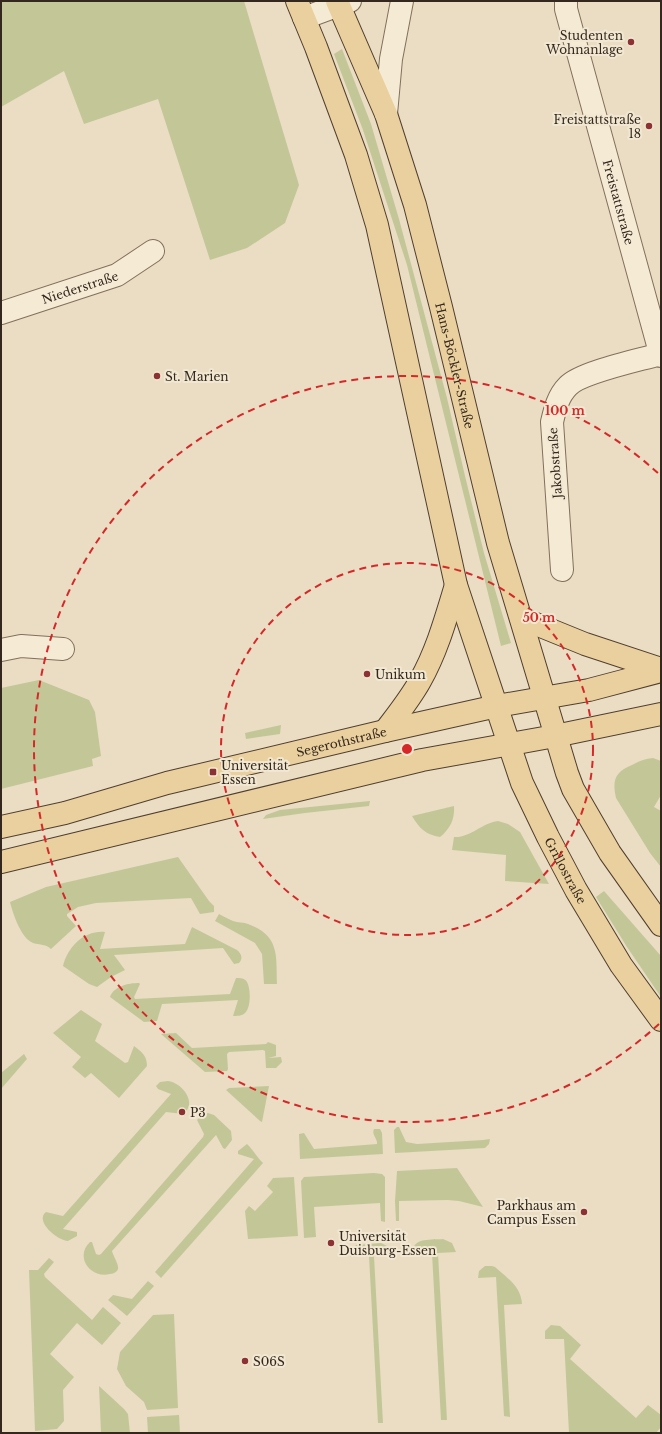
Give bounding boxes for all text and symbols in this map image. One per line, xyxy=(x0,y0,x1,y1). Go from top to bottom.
place label: Studenten Wohnanlage xyxy=(545,28,623,57)
marker: Studenten Wohnanlage xyxy=(626,37,636,47)
place label: Freistattstraße 18 xyxy=(553,112,641,141)
marker: Freistattstraße 18 xyxy=(644,121,654,131)
street label: Freistattstraße xyxy=(600,158,638,246)
street label: Niederstraße xyxy=(40,268,120,307)
street label: Hans-Böckler-Straße xyxy=(433,301,478,430)
place label: St. Marien xyxy=(165,369,229,384)
marker: St. Marien xyxy=(152,371,162,381)
text: 100 m xyxy=(545,403,586,418)
street label: Jakobstraße xyxy=(545,427,565,501)
text: 50 m xyxy=(523,610,556,625)
place label: Unikum xyxy=(375,667,426,682)
marker: Unikum xyxy=(362,669,372,679)
street label: Segerothstraße xyxy=(295,723,388,759)
centre of rings xyxy=(400,742,414,756)
place label: Universität Essen xyxy=(221,758,289,787)
marker: Universität Essen xyxy=(208,767,218,777)
street label: Grillostraße xyxy=(542,834,590,906)
place label: P3 xyxy=(190,1105,206,1120)
marker: P3 xyxy=(177,1107,187,1117)
place label: Parkhaus am Campus Essen xyxy=(487,1198,576,1227)
marker: Parkhaus am Campus Essen xyxy=(579,1207,589,1217)
place label: Universität Duisburg-Essen xyxy=(339,1229,436,1258)
marker: Universität Duisburg-Essen xyxy=(326,1238,336,1248)
place label: S06S xyxy=(253,1354,285,1369)
marker: S06S xyxy=(240,1356,250,1366)

